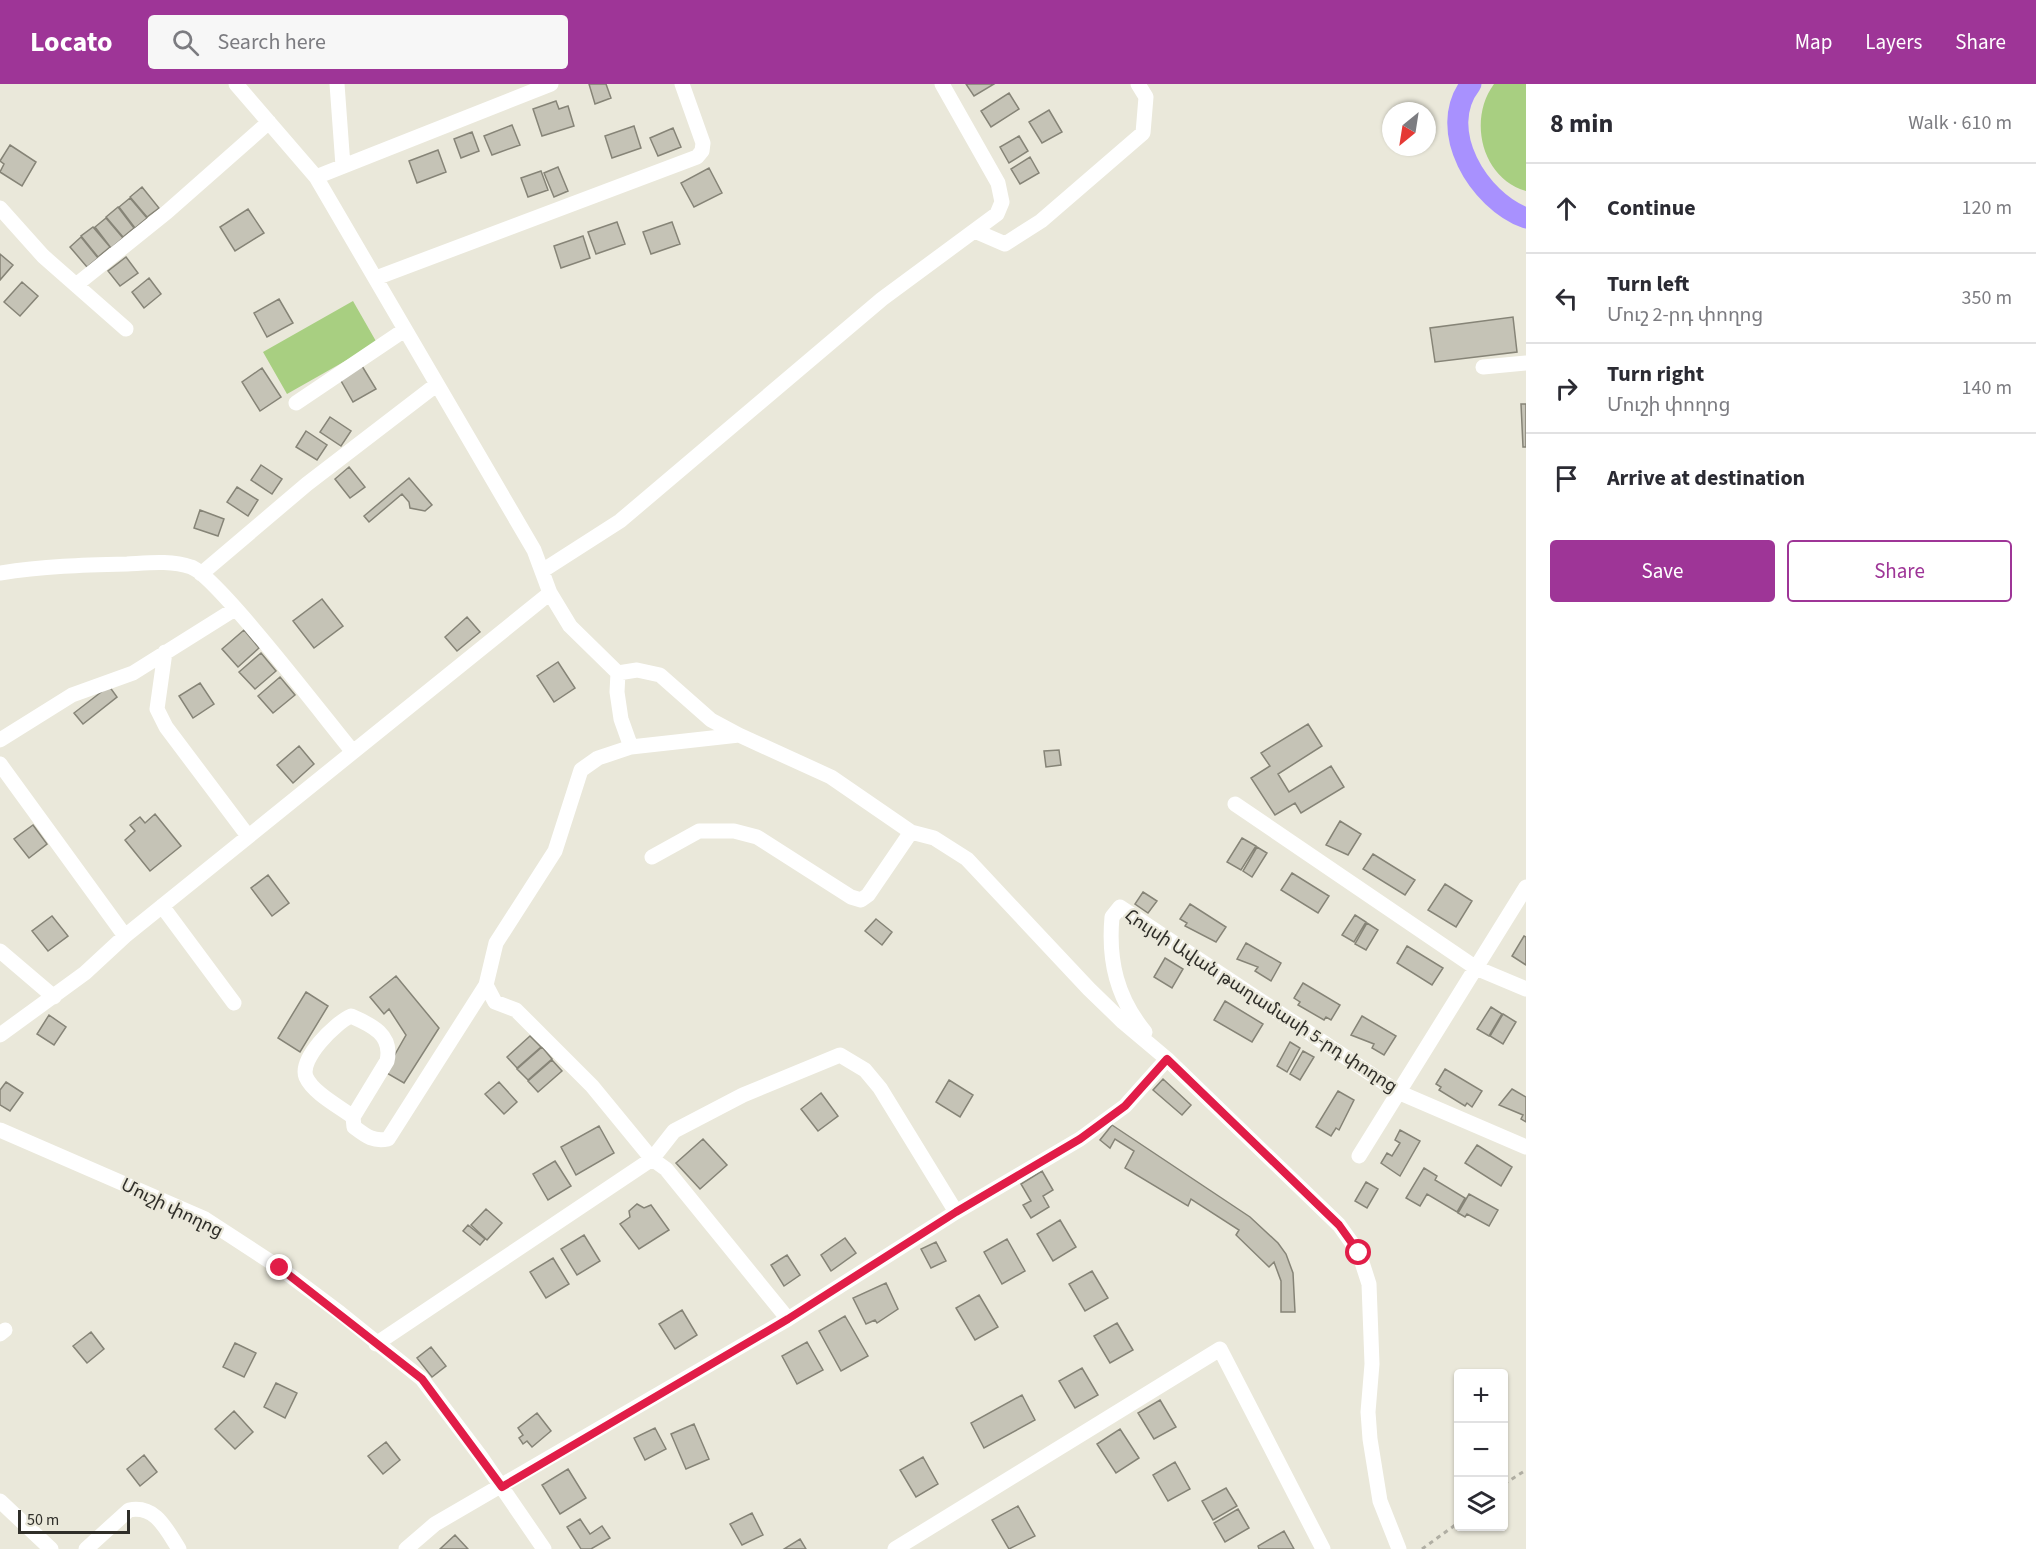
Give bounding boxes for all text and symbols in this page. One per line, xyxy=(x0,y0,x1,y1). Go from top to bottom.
search box xyxy=(148,15,568,69)
text: Locato xyxy=(30,22,112,62)
icon: search xyxy=(169,26,202,59)
text: Search here xyxy=(217,26,326,58)
text: Map xyxy=(1795,27,1832,57)
text: Layers xyxy=(1865,27,1922,57)
text: Share xyxy=(1955,27,2006,57)
north arrow xyxy=(1382,102,1436,156)
text: 8 min xyxy=(1550,105,1613,142)
text: Walk · 610 m xyxy=(1908,109,2012,137)
icon: ahead xyxy=(1550,192,1583,225)
text: Continue xyxy=(1607,192,1696,224)
text: 120 m xyxy=(1962,194,2012,222)
text: Turn left xyxy=(1607,268,1689,300)
icon: left xyxy=(1550,282,1583,315)
text: 350 m xyxy=(1962,284,2012,312)
text: Մուշ 2-րդ փողոց xyxy=(1607,301,1763,329)
text: Turn right xyxy=(1607,358,1704,390)
icon: right xyxy=(1550,372,1583,405)
text: 140 m xyxy=(1962,374,2012,402)
text: Մուշի փողոց xyxy=(1607,391,1730,419)
icon: arrive xyxy=(1550,462,1583,495)
text: Arrive at destination xyxy=(1607,462,1805,494)
button: Save xyxy=(1550,540,1775,602)
button: Share xyxy=(1787,540,2012,602)
street label: Հույսի Ավան թաղամասի 5-րդ փողոց xyxy=(1120,903,1402,1099)
street label: Մուշի փողոց xyxy=(117,1172,227,1244)
route start xyxy=(1345,1239,1371,1265)
route end xyxy=(266,1254,292,1280)
map controls xyxy=(1454,1369,1508,1531)
button: + xyxy=(1454,1369,1508,1423)
button: − xyxy=(1454,1423,1508,1477)
button: layers xyxy=(1454,1477,1508,1531)
scale bar xyxy=(18,1507,130,1534)
text: 50 m xyxy=(27,1509,59,1531)

